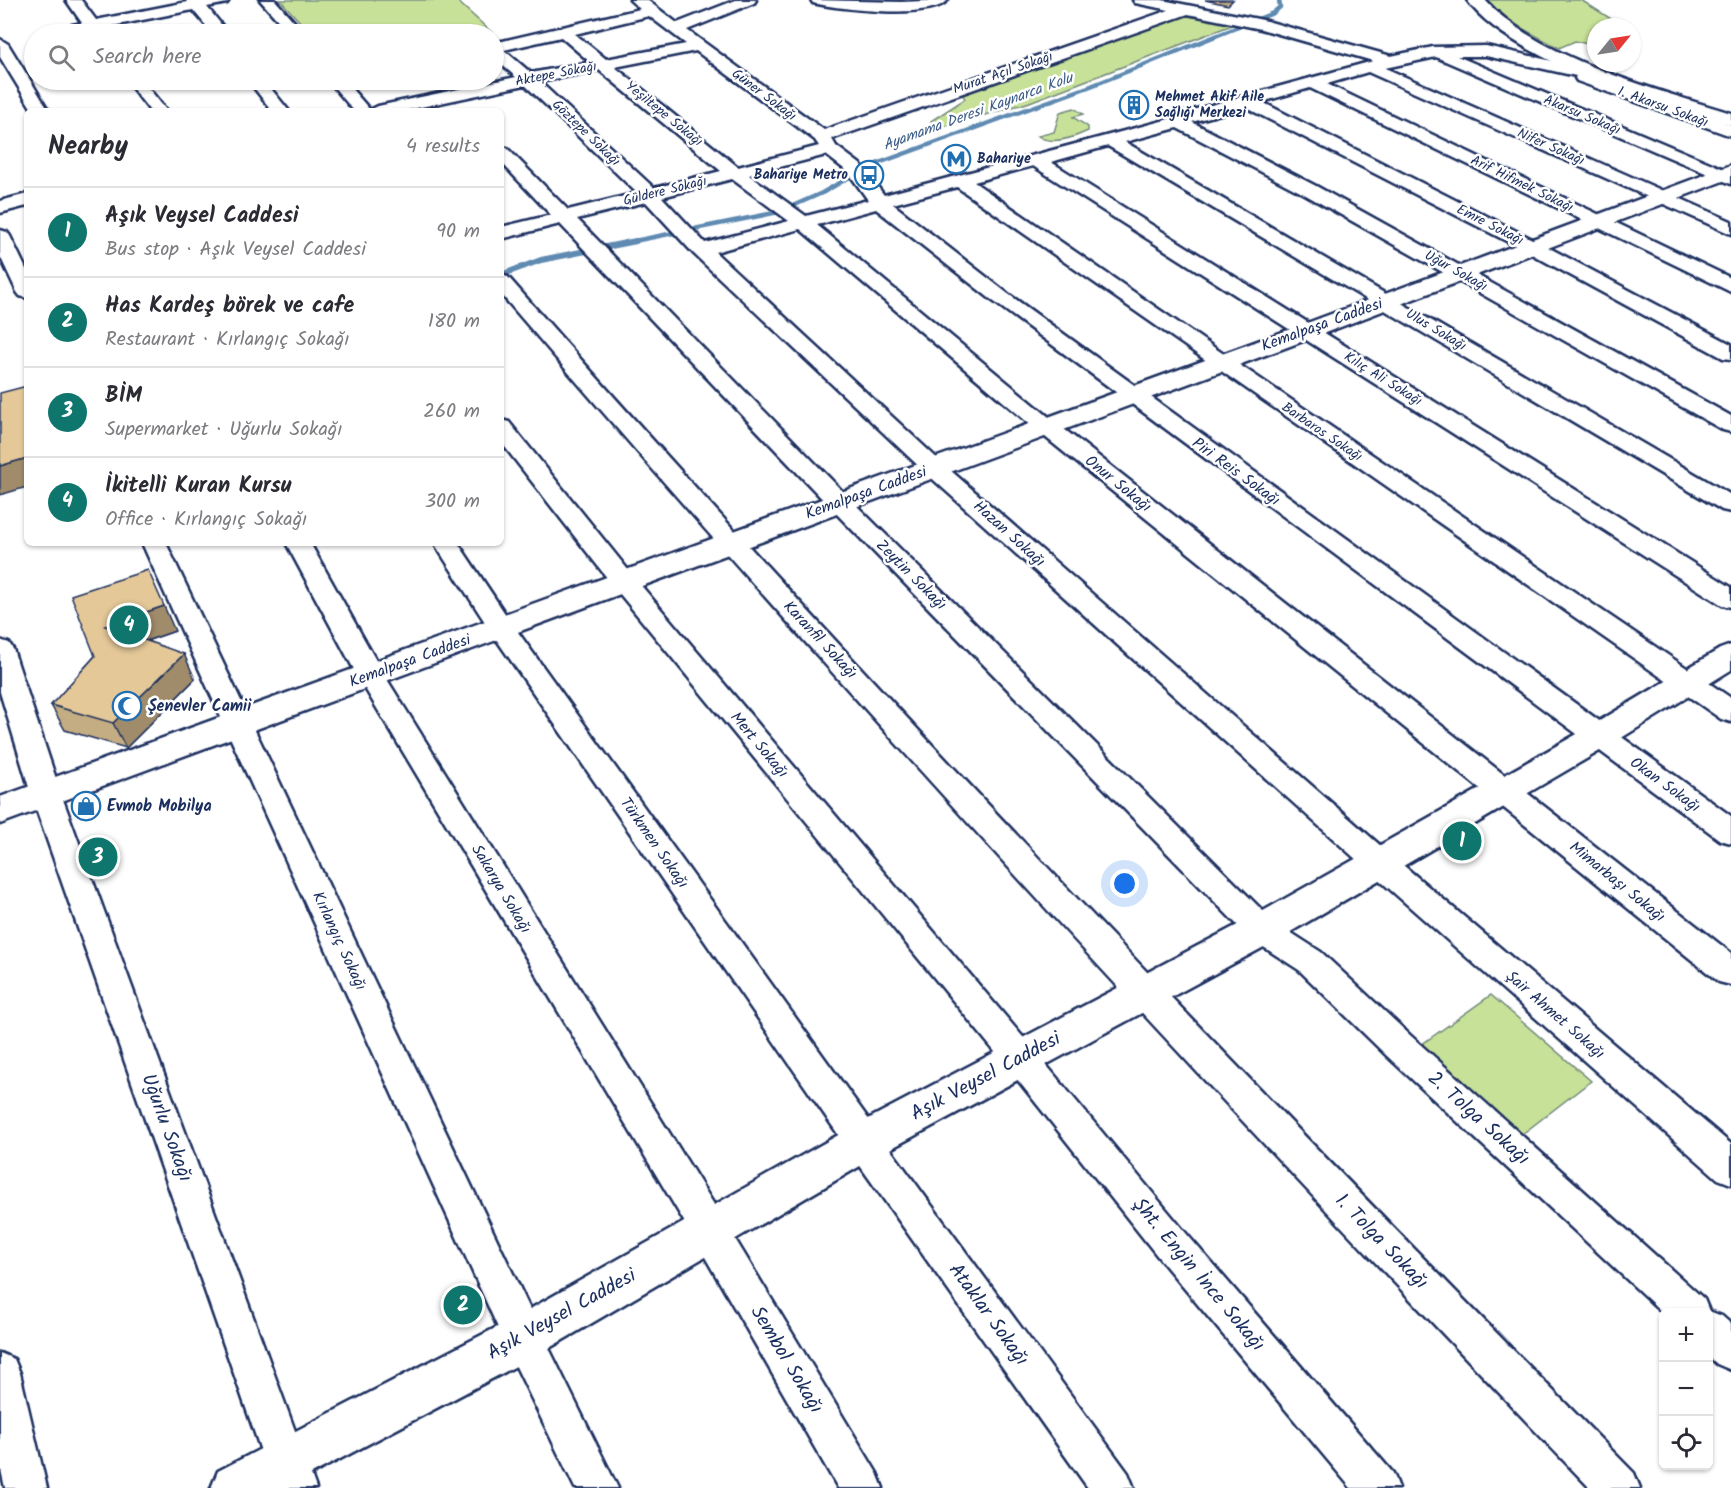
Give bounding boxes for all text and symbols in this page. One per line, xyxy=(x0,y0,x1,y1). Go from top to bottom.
north arrow xyxy=(1587,18,1641,72)
search box xyxy=(24,24,504,90)
text: Search here xyxy=(93,40,201,75)
icon: search xyxy=(45,41,78,74)
street label: Murat Açıl Sokağı xyxy=(950,45,1056,100)
street label: Aktepe Sokağı xyxy=(513,55,599,93)
street label: Güner Sokağı xyxy=(727,63,801,127)
water label: Ayamama Deresi Kaynarca Kolu xyxy=(880,66,1078,158)
street label: Yeşiltepe Sokağı xyxy=(620,76,708,153)
street label: 1. Akarsu Sokağı xyxy=(1615,80,1712,134)
place label: Mehmet Akif Aile Sağlığı Merkezi xyxy=(1155,86,1264,124)
building icon: Mehmet Akif Aile Sağlığı Merkezi xyxy=(1118,89,1150,121)
street label: Akarsu Sokağı xyxy=(1540,89,1624,141)
street label: Göztepe Sokağı xyxy=(547,94,626,172)
street label: Nifer Sokağı xyxy=(1514,122,1589,172)
text: Nearby xyxy=(48,126,128,168)
text: 4 results xyxy=(406,131,480,163)
metro station icon: Bahariye xyxy=(940,143,972,175)
place label: Bahariye xyxy=(977,148,1031,170)
street label: Arif Hifmek Sokağı xyxy=(1467,150,1578,219)
bus stop icon: Bahariye Metro xyxy=(853,159,885,191)
place label: Bahariye Metro xyxy=(754,164,849,186)
street label: Güldere Sokağı xyxy=(621,170,710,212)
text: Aşık Veysel Caddesi xyxy=(105,199,299,234)
street label: Emre Sokağı xyxy=(1452,199,1528,252)
text: 1 xyxy=(64,216,71,248)
text: 90 m xyxy=(436,216,480,248)
text: Bus stop · Aşık Veysel Caddesi xyxy=(105,234,366,266)
street label: Uğur Sokağı xyxy=(1420,245,1492,298)
text: Has Kardeş börek ve cafe xyxy=(105,289,354,324)
street label: Kemalpaşa Caddesi xyxy=(1258,291,1387,359)
street label: Ulus Sokağı xyxy=(1402,303,1471,357)
text: 2 xyxy=(62,306,73,338)
text: 180 m xyxy=(428,306,480,338)
text: Restaurant · Kırlangıç Sokağı xyxy=(105,324,349,356)
street label: Kılıç Ali Sokağı xyxy=(1339,346,1427,412)
text: BİM xyxy=(105,379,142,414)
text: 3 xyxy=(62,396,73,428)
text: 260 m xyxy=(423,396,480,428)
street label: Barbaros Sokağı xyxy=(1277,397,1367,468)
text: Supermarket · Uğurlu Sokağı xyxy=(105,414,342,446)
street label: Piri Reis Sokağı xyxy=(1187,431,1285,513)
street label: Onur Sokağı xyxy=(1079,449,1157,519)
street label: Kemalpaşa Caddesi xyxy=(802,459,931,527)
text: İkitelli Kuran Kursu xyxy=(105,469,292,504)
text: 4 xyxy=(62,486,73,518)
text: 300 m xyxy=(425,486,480,518)
street label: Hazan Sokağı xyxy=(967,495,1051,573)
text: Office · Kırlangıç Sokağı xyxy=(105,504,307,536)
street label: Zeytin Sokağı xyxy=(870,534,952,616)
street label: Karanfil Sokağı xyxy=(777,595,863,685)
pin: 4 xyxy=(110,602,148,648)
street label: Kemalpaşa Caddesi xyxy=(346,627,475,695)
mosque icon: Şenevler Camii xyxy=(111,690,143,722)
place label: Şenevler Camii xyxy=(148,694,252,719)
street label: Mert Sokağı xyxy=(724,706,794,784)
street label: Okan Sokağı xyxy=(1624,751,1706,819)
shop icon: Evmob Mobilya xyxy=(70,790,102,822)
street label: Türkmen Sokağı xyxy=(613,792,695,894)
place label: Evmob Mobilya xyxy=(107,794,212,819)
pin: 1 xyxy=(1442,818,1482,864)
pin: 3 xyxy=(78,834,118,880)
street label: Mimarbaşı Sokağı xyxy=(1563,835,1671,929)
street label: Sakarya Sokağı xyxy=(464,840,538,938)
your location xyxy=(1110,869,1139,898)
street label: Kırlangıç Sokağı xyxy=(305,887,373,995)
street label: Şair Ahmet Sokağı xyxy=(1500,965,1610,1065)
street label: Aşık Veysel Caddesi xyxy=(905,1023,1068,1130)
street label: 2. Tolga Sokağı xyxy=(1419,1064,1537,1174)
street label: Uğurlu Sokağı xyxy=(132,1069,200,1187)
street label: 1. Tolga Sokağı xyxy=(1327,1186,1435,1298)
street label: Şht. Engin İnce Sokağı xyxy=(1124,1191,1272,1359)
street label: Ataklar Sokağı xyxy=(940,1257,1036,1373)
street label: Aşık Veysel Caddesi xyxy=(481,1260,644,1369)
pin: 2 xyxy=(444,1282,482,1328)
street label: Sembol Sokağı xyxy=(741,1300,831,1420)
map controls xyxy=(1659,1308,1713,1470)
button: + xyxy=(1659,1308,1713,1362)
button: − xyxy=(1659,1362,1713,1416)
button: locate xyxy=(1659,1416,1713,1470)

